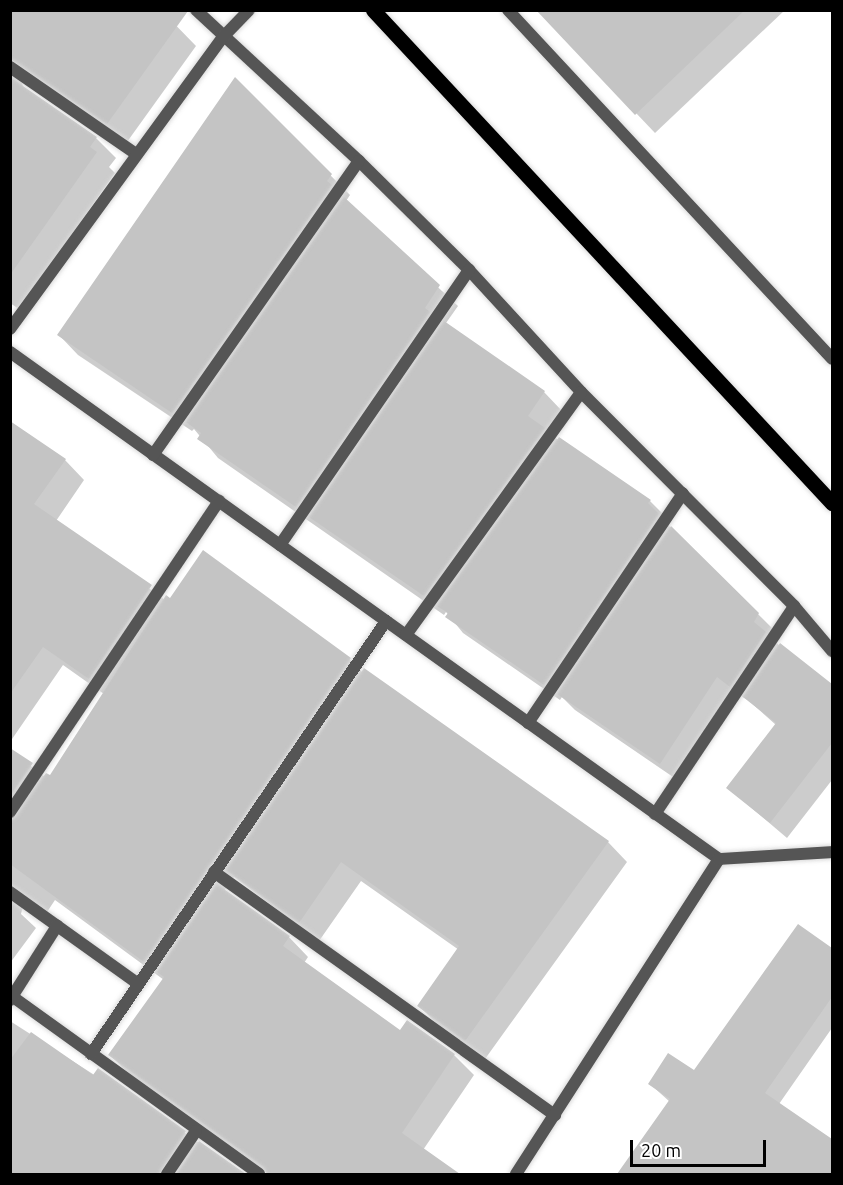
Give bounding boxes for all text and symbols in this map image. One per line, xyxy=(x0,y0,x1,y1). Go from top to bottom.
scale bar xyxy=(633,1128,770,1166)
text: 20 m xyxy=(641,1140,681,1160)

